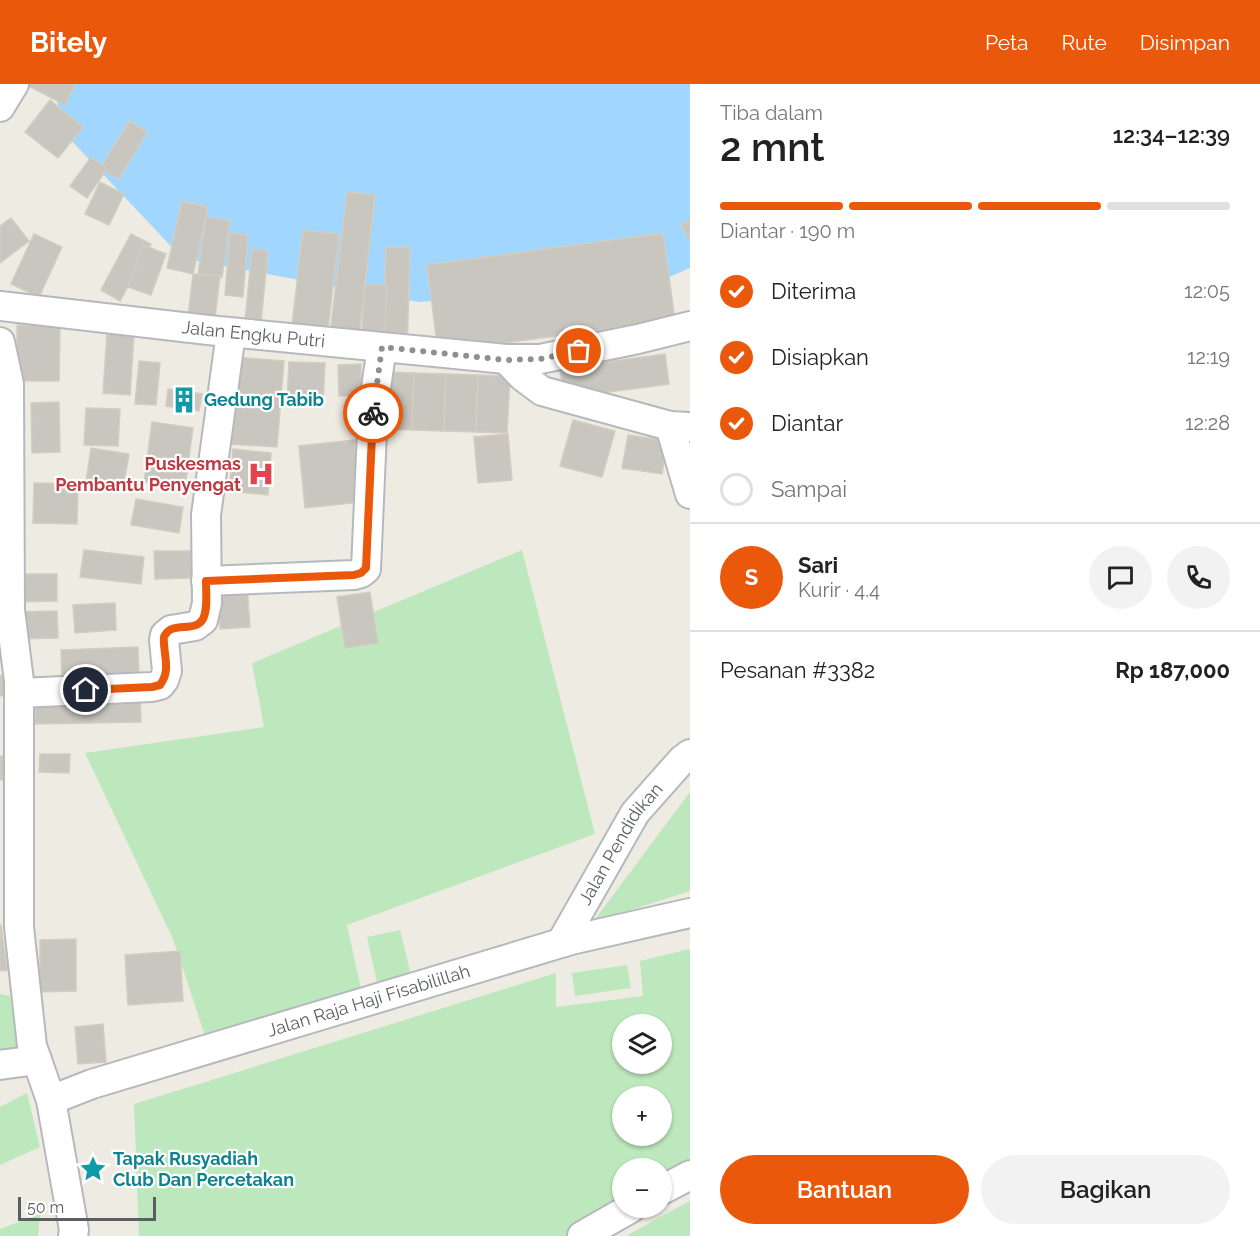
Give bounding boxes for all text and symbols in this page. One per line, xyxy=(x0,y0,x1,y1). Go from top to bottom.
text: Bitely xyxy=(30,26,107,59)
text: Peta xyxy=(985,30,1029,55)
text: Rute xyxy=(1062,30,1107,55)
text: Disimpan xyxy=(1140,30,1230,55)
text: Tiba dalam xyxy=(720,101,823,125)
text: 12:34–12:39 xyxy=(1113,122,1230,148)
text: 2 mnt xyxy=(720,124,825,170)
text: Diantar · 190 m xyxy=(720,219,855,243)
icon: check xyxy=(720,275,753,308)
text: Diterima xyxy=(771,278,856,304)
text: 12:05 xyxy=(1184,279,1230,303)
street label: Jalan Engku Putri xyxy=(181,316,326,351)
pin xyxy=(553,325,604,376)
icon: bag xyxy=(562,334,595,367)
icon: check xyxy=(720,341,753,374)
text: Disiapkan xyxy=(771,344,869,370)
text: 12:19 xyxy=(1187,345,1230,369)
courier xyxy=(343,383,403,443)
building icon: Gedung Tabib xyxy=(169,385,199,415)
place label: Gedung Tabib xyxy=(204,389,324,410)
icon: bike xyxy=(357,397,390,430)
icon: check xyxy=(720,407,753,440)
text: Diantar xyxy=(771,410,843,436)
text: 12:28 xyxy=(1185,411,1230,435)
place label: Puskesmas Pembantu Penyengat xyxy=(55,453,241,495)
hospital icon: Puskesmas Pembantu Penyengat xyxy=(246,459,276,489)
text: Sampai xyxy=(771,476,847,502)
button: chat xyxy=(1089,546,1152,609)
button: phone xyxy=(1167,546,1230,609)
text: Sari xyxy=(798,552,838,578)
text: S xyxy=(745,564,758,590)
text: Kurir · 4.4 xyxy=(798,578,880,602)
text: Pesanan #3382 xyxy=(720,657,875,683)
text: Rp 187,000 xyxy=(1115,657,1230,683)
pin xyxy=(60,664,111,715)
icon: home xyxy=(69,673,102,706)
street label: Jalan Pendidikan xyxy=(574,778,667,908)
street label: Jalan Raja Haji Fisabilillah xyxy=(265,960,473,1041)
map controls xyxy=(612,1014,672,1218)
button: layers xyxy=(612,1014,672,1074)
button: + xyxy=(612,1086,672,1146)
place label: Tapak Rusyadiah Club Dan Percetakan xyxy=(113,1148,294,1190)
place icon: Tapak Rusyadiah Club Dan Percetakan xyxy=(78,1154,108,1184)
button: Bantuan xyxy=(720,1155,969,1224)
button: Bagikan xyxy=(981,1155,1230,1224)
button: − xyxy=(612,1158,672,1218)
scale bar xyxy=(18,1194,156,1222)
text: 50 m xyxy=(27,1198,64,1217)

